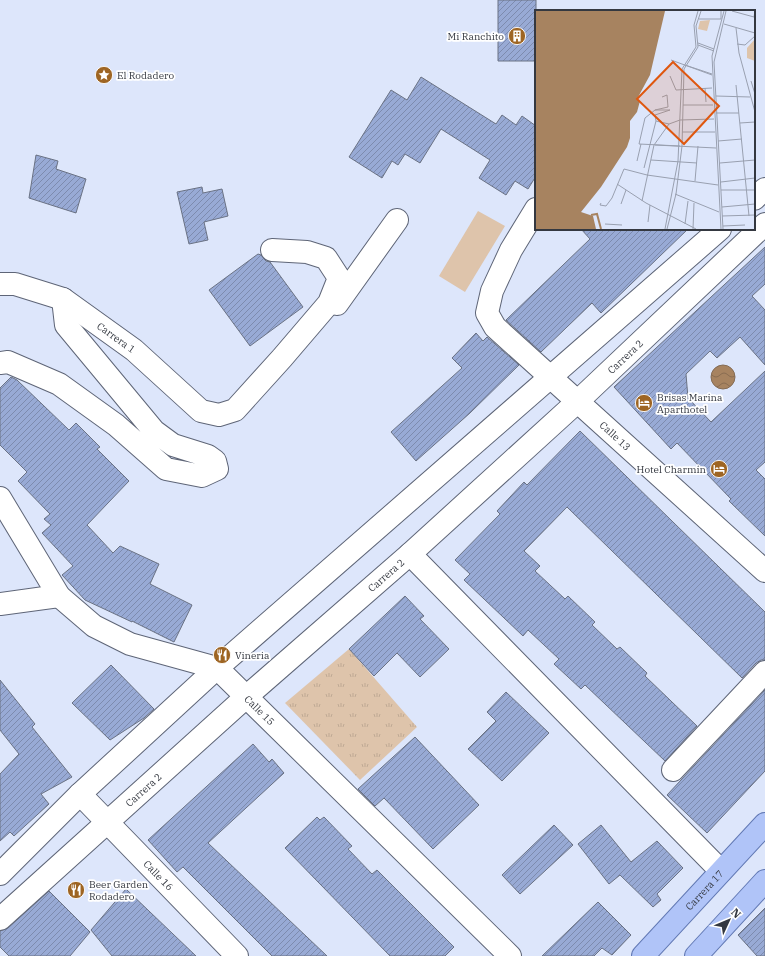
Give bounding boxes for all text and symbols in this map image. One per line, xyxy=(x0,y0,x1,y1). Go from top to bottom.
inset map xyxy=(535,10,755,230)
building icon: Mi Ranchito xyxy=(507,26,527,46)
place label: Mi Ranchito xyxy=(448,30,504,43)
place icon: El Rodadero xyxy=(94,65,114,85)
place label: El Rodadero xyxy=(117,69,174,82)
street label: Carrera 1 xyxy=(95,319,138,356)
street label: Carrera 2 xyxy=(605,336,646,376)
place label: Brisas Marina Aparthotel xyxy=(657,391,723,416)
hotel icon: Brisas Marina Aparthotel xyxy=(634,393,654,413)
street label: Calle 13 xyxy=(597,418,634,453)
hotel icon: Hotel Charmin xyxy=(709,459,729,479)
place label: Hotel Charmin xyxy=(637,463,707,476)
street label: Carrera 2 xyxy=(365,556,407,594)
restaurant icon: Vineria xyxy=(212,645,232,665)
place label: Vineria xyxy=(235,649,270,662)
street label: Calle 15 xyxy=(242,692,278,728)
street label: Carrera 2 xyxy=(122,770,164,809)
street label: Calle 16 xyxy=(141,857,176,893)
street label: Carrera 17 xyxy=(682,867,726,913)
place label: Beer Garden Rodadero xyxy=(89,878,149,903)
restaurant icon: Beer Garden Rodadero xyxy=(66,880,86,900)
north arrow xyxy=(709,900,749,940)
text: N xyxy=(728,905,744,921)

